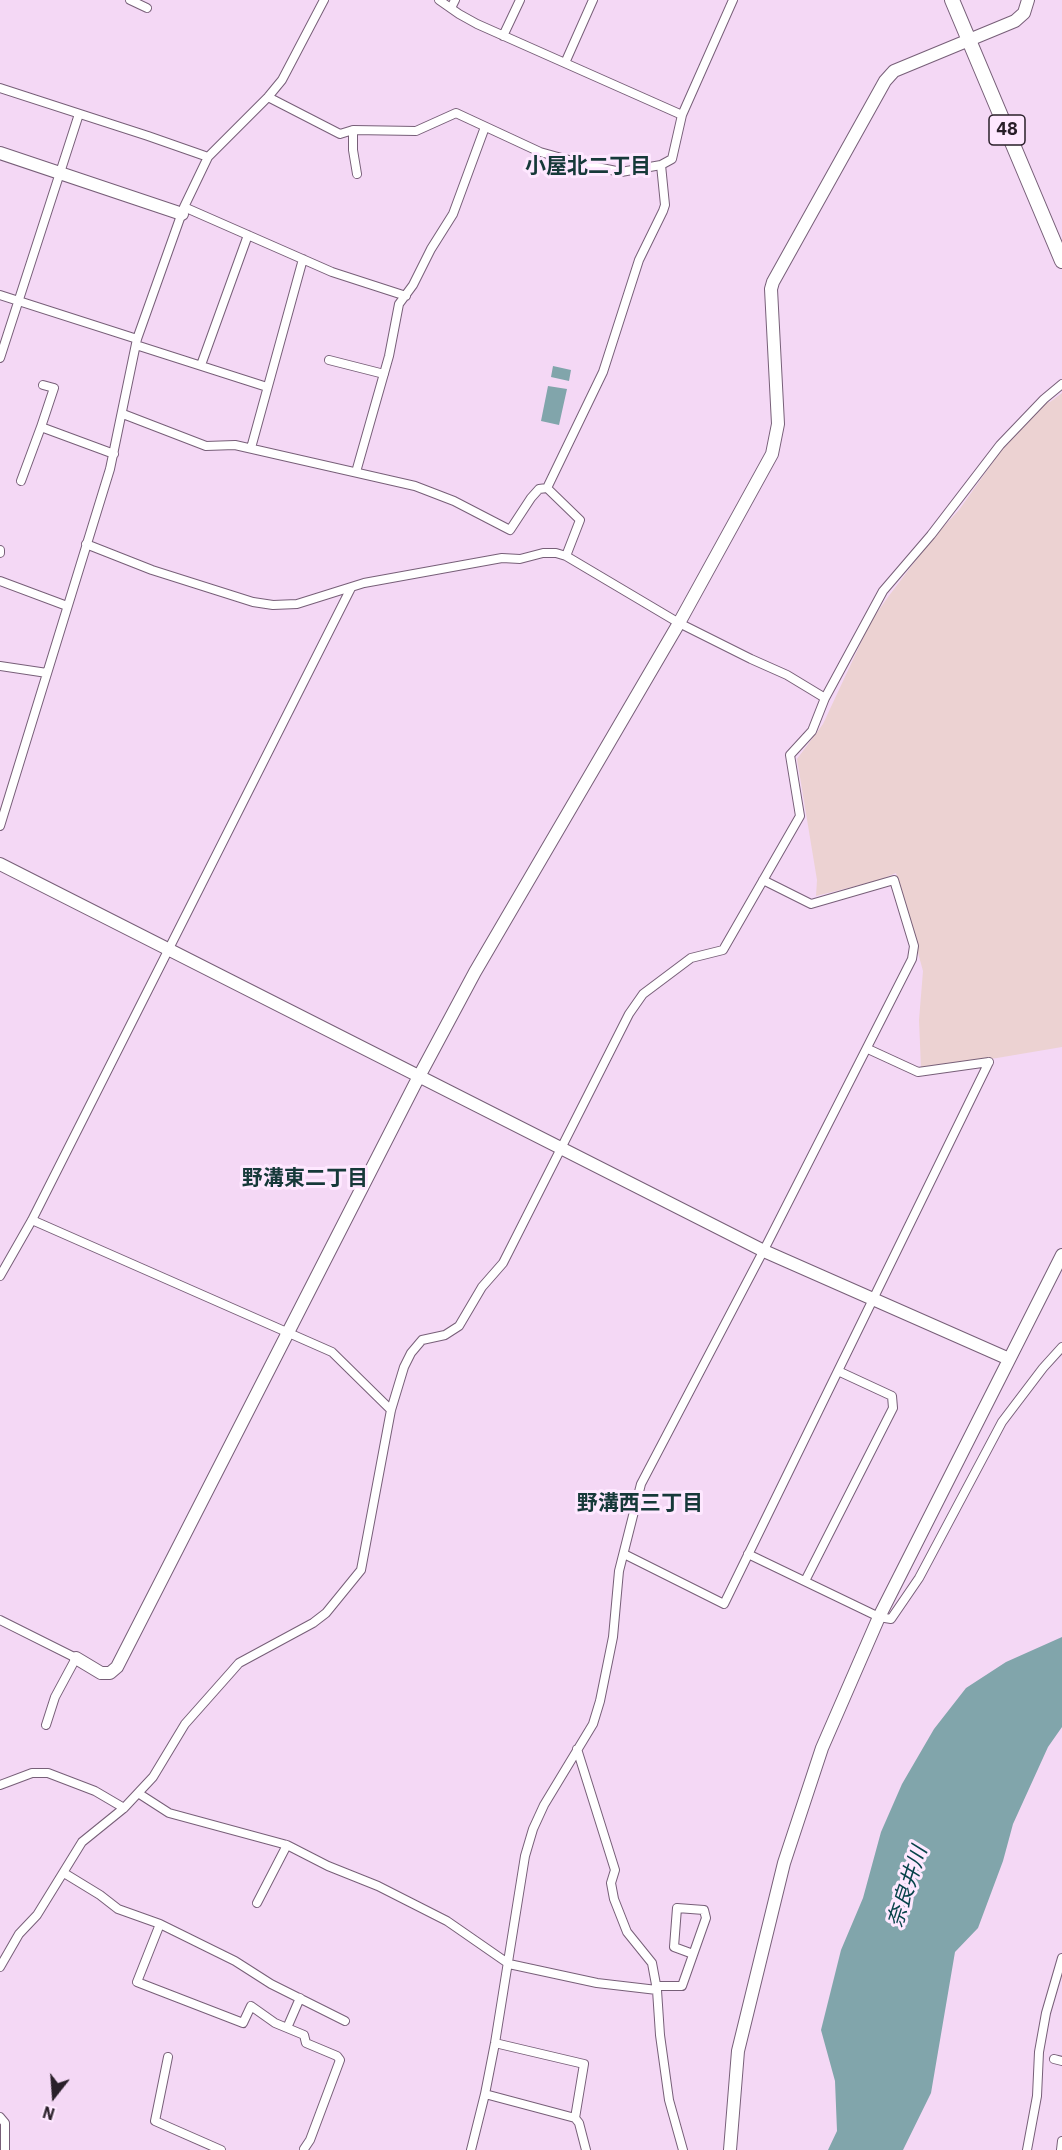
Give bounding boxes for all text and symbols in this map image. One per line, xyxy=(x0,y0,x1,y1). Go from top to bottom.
road number: 48 xyxy=(989,115,1025,145)
district label: 小屋北二丁目 xyxy=(525,154,651,180)
district label: 野溝東二丁目 xyxy=(242,1166,368,1192)
district label: 野溝西三丁目 xyxy=(577,1491,703,1517)
water label: 奈良井川 xyxy=(883,1843,933,1931)
north arrow xyxy=(24,2066,84,2126)
text: N xyxy=(40,2102,57,2124)

